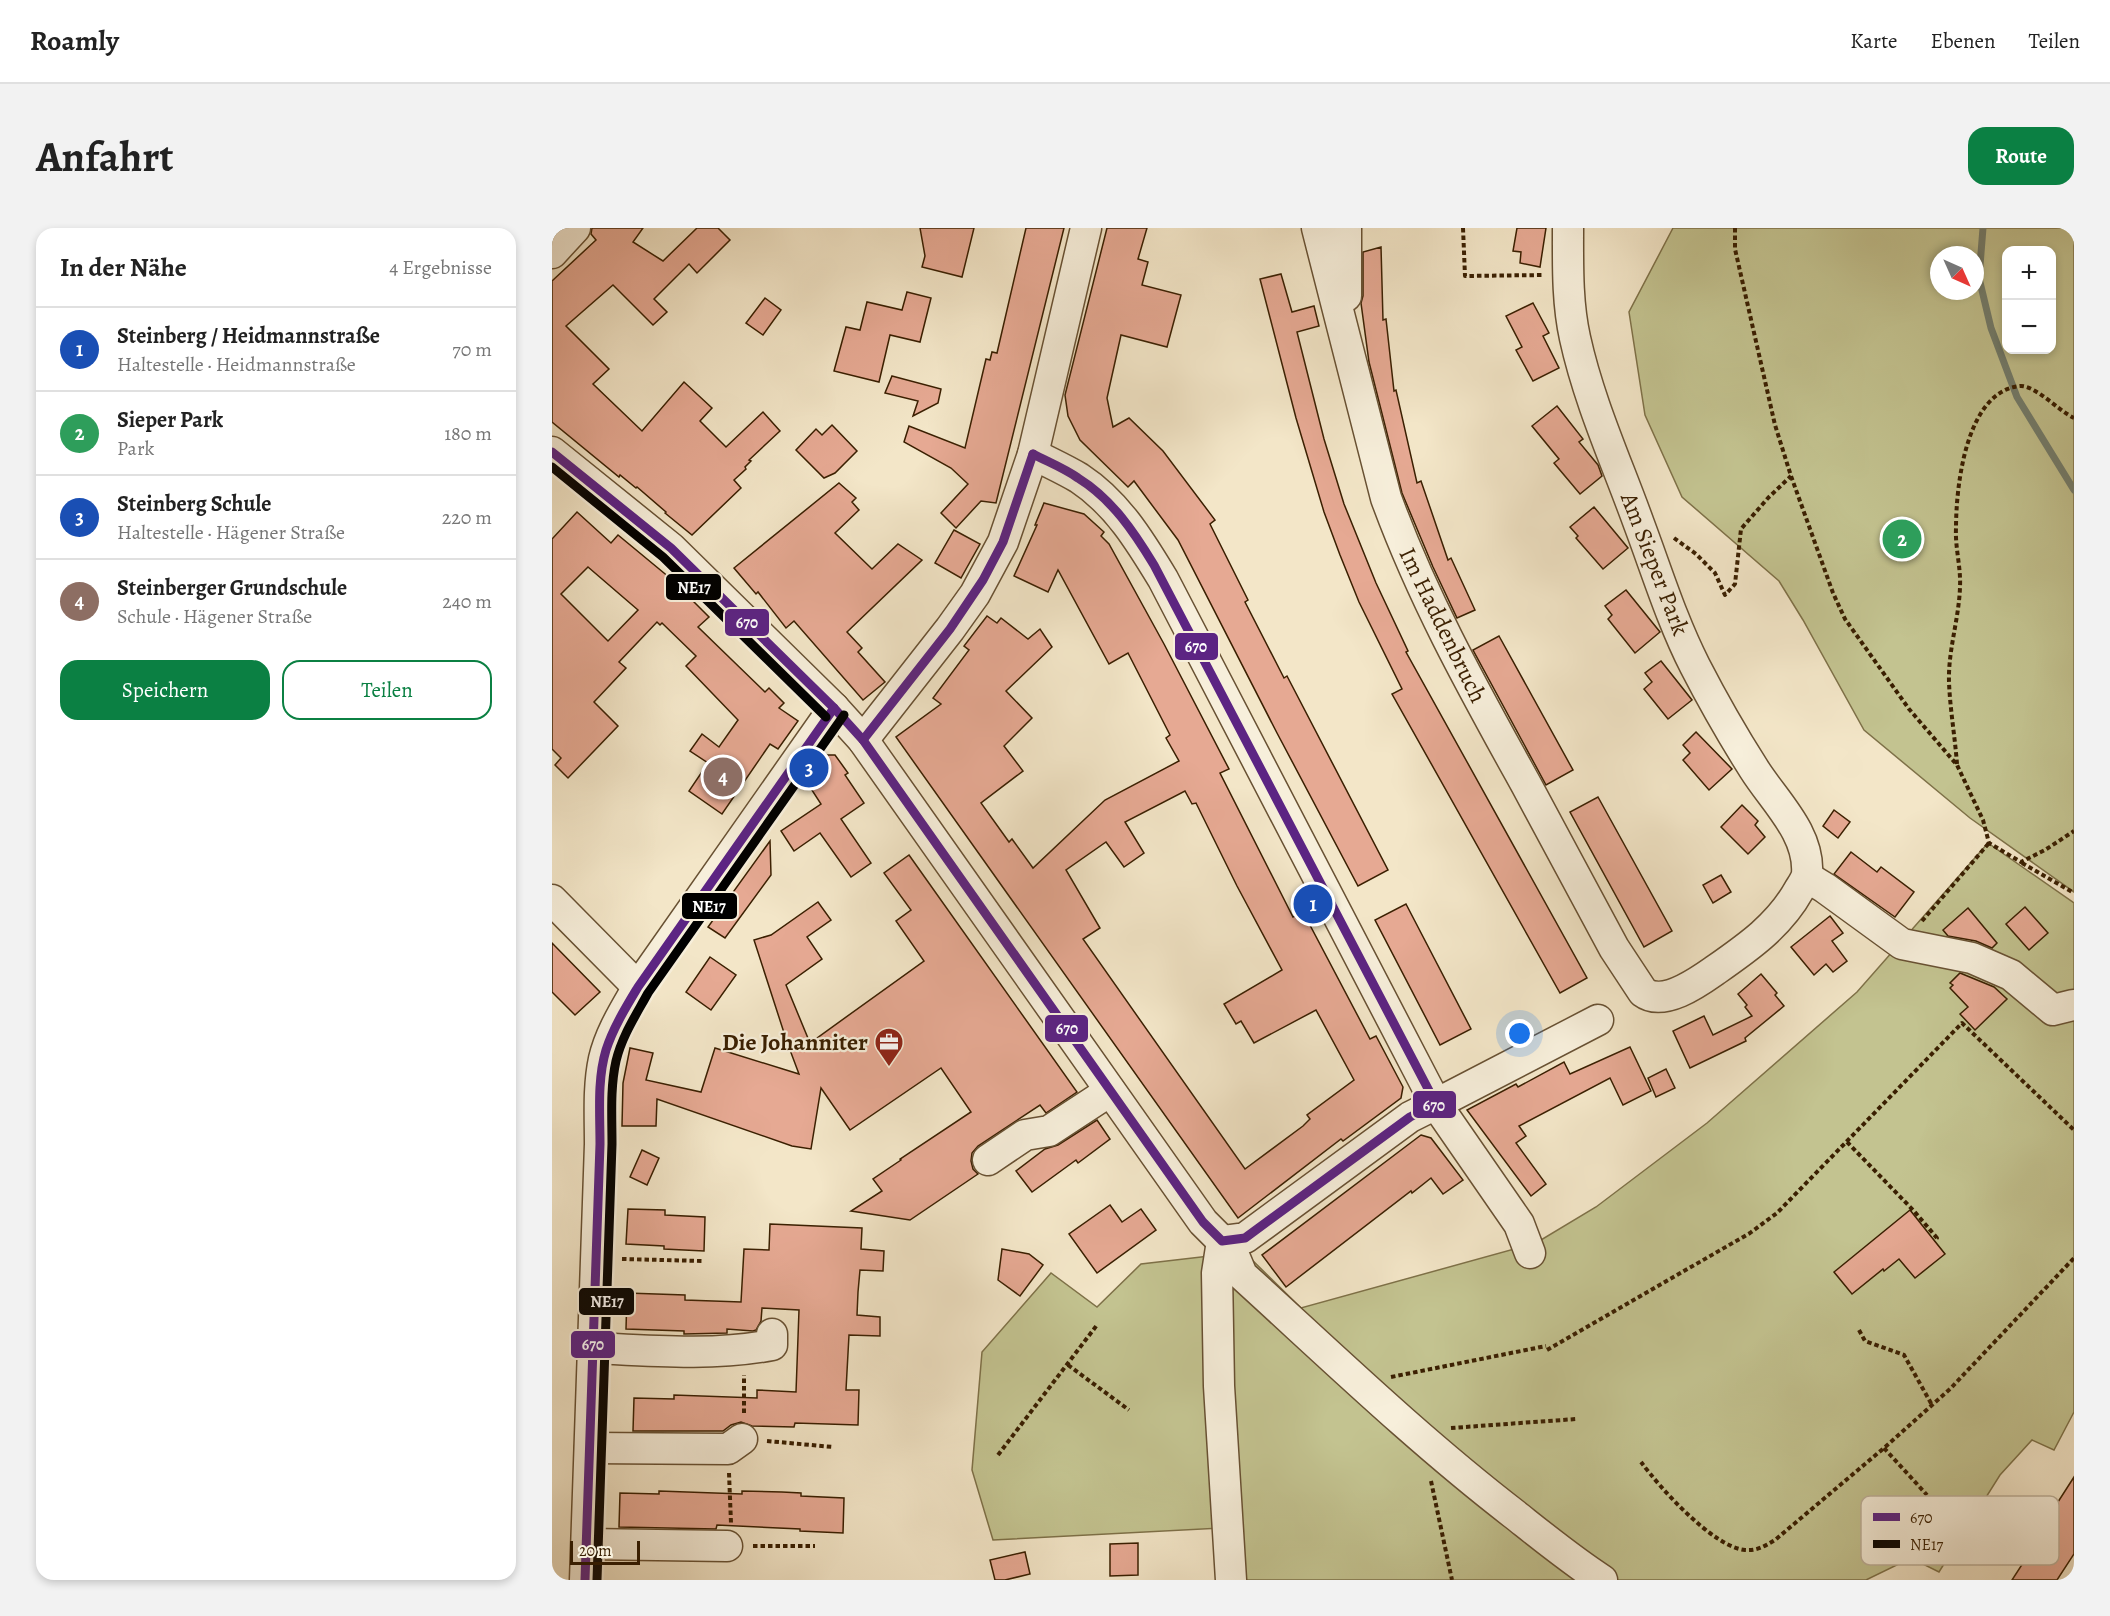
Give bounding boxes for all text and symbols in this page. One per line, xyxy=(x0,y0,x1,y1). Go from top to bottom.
text: Roamly xyxy=(30,22,119,60)
text: Karte xyxy=(1850,27,1898,55)
text: Ebenen xyxy=(1931,27,1995,55)
text: Teilen xyxy=(2028,27,2080,55)
button: Route xyxy=(1968,127,2074,185)
text: Anfahrt xyxy=(36,128,173,185)
north arrow xyxy=(1930,246,1984,300)
map controls xyxy=(2002,246,2056,354)
button: + xyxy=(2002,246,2056,300)
text: In der Nähe xyxy=(60,250,187,285)
text: 4 Ergebnisse xyxy=(389,254,492,281)
button: − xyxy=(2002,300,2056,354)
text: Steinberg / Heidmannstraße xyxy=(117,321,380,351)
text: 1 xyxy=(76,336,83,363)
text: 70 m xyxy=(452,336,492,363)
text: Haltestelle · Heidmannstraße xyxy=(117,351,356,378)
text: Sieper Park xyxy=(117,405,223,435)
text: 2 xyxy=(75,420,84,447)
text: 180 m xyxy=(444,420,492,447)
text: Park xyxy=(117,435,155,462)
street label: Am Sieper Park xyxy=(1613,487,1697,640)
text: Steinberg Schule xyxy=(117,489,271,519)
text: 3 xyxy=(75,504,84,531)
text: 220 m xyxy=(442,504,492,531)
pin: 2 xyxy=(1882,516,1922,562)
text: Haltestelle · Hägener Straße xyxy=(117,519,345,546)
street label: Im Haddenbruch xyxy=(1392,542,1494,708)
text: Steinberger Grundschule xyxy=(117,573,347,603)
line badge: NE17 xyxy=(665,573,722,601)
text: NE17 xyxy=(677,577,711,599)
text: 4 xyxy=(75,588,84,615)
text: 240 m xyxy=(442,588,492,615)
text: Schule · Hägener Straße xyxy=(117,603,312,630)
line badge: 670 xyxy=(724,608,770,637)
text: 670 xyxy=(736,612,758,634)
line badge: 670 xyxy=(1174,632,1219,661)
text: 670 xyxy=(1185,636,1207,658)
button: Speichern xyxy=(60,660,270,720)
button: Teilen xyxy=(282,660,492,720)
pin: 3 xyxy=(790,746,828,790)
pin: 4 xyxy=(704,754,742,800)
pin: 1 xyxy=(1294,882,1332,926)
line badge: NE17 xyxy=(681,892,738,920)
text: NE17 xyxy=(692,896,726,918)
line badge: 670 xyxy=(1044,1014,1089,1043)
text: 670 xyxy=(1056,1018,1078,1040)
your location xyxy=(1505,1019,1534,1048)
place label: Die Johanniter xyxy=(722,1026,868,1058)
office icon: Die Johanniter xyxy=(873,1026,905,1068)
line badge: 670 xyxy=(1412,1090,1457,1119)
text: 670 xyxy=(1423,1095,1445,1117)
line badge: NE17 xyxy=(578,1287,635,1316)
text: NE17 xyxy=(590,1291,624,1313)
line badge: 670 xyxy=(570,1330,616,1359)
text: 670 xyxy=(582,1334,604,1356)
legend xyxy=(1861,1496,2059,1565)
text: 670 xyxy=(1910,1507,1933,1529)
text: NE17 xyxy=(1910,1534,1943,1556)
scale bar xyxy=(570,1538,640,1566)
text: 20 m xyxy=(579,1540,612,1562)

